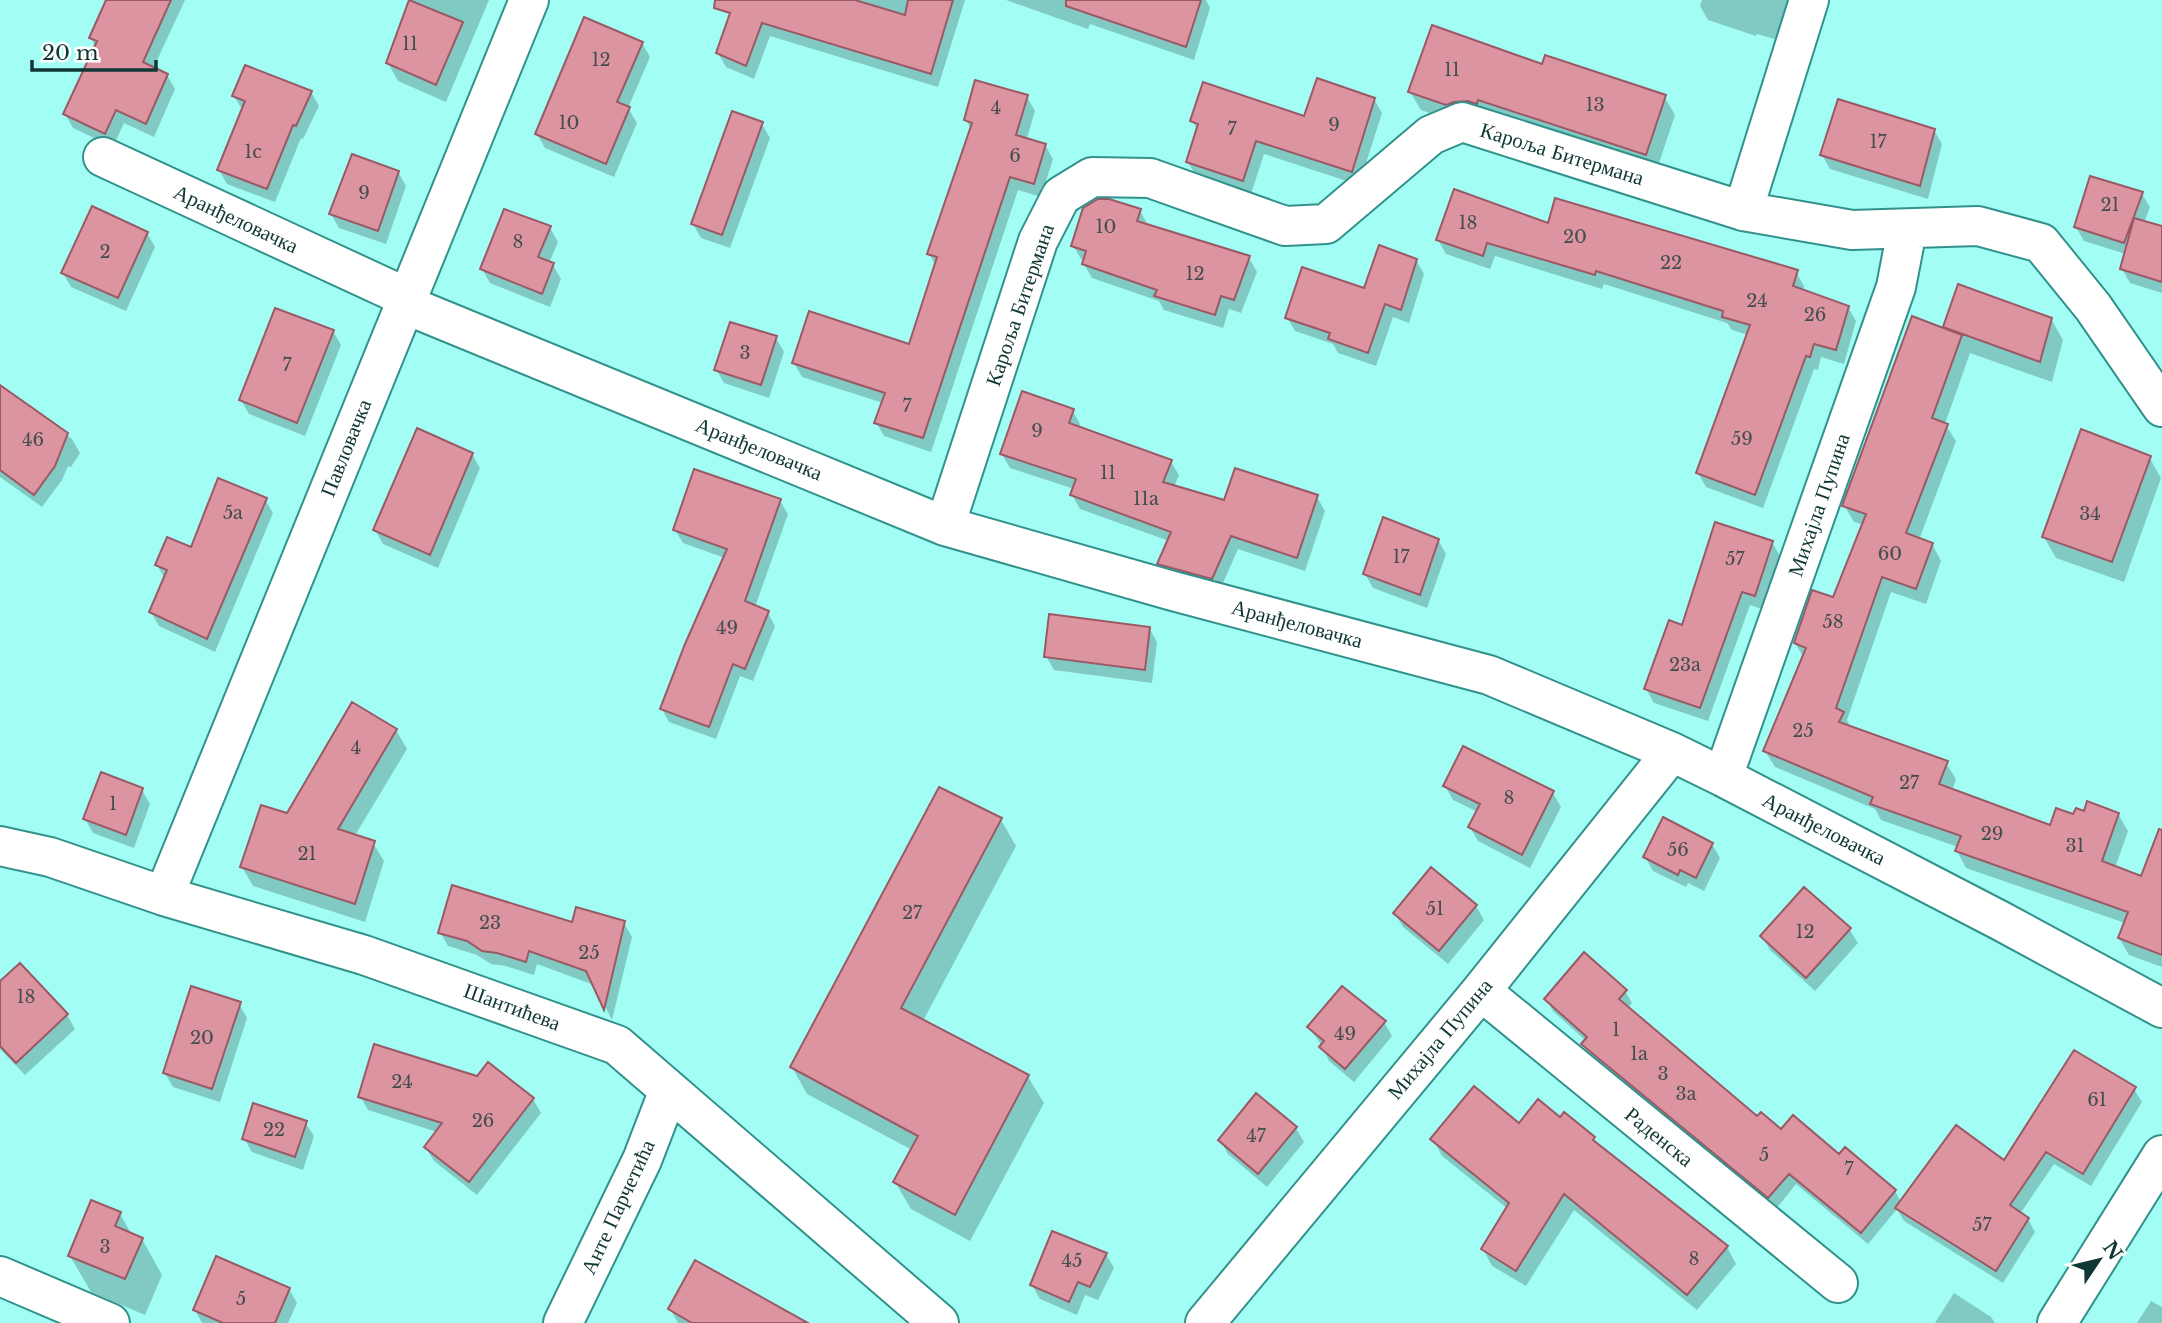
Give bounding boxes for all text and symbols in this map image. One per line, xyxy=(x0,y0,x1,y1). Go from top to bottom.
scale bar xyxy=(32,28,156,72)
house number: 11 xyxy=(402,33,418,55)
text: 20 m xyxy=(42,40,99,66)
house number: 12 xyxy=(591,49,611,71)
house number: 11 xyxy=(1444,59,1460,81)
house number: 13 xyxy=(1585,94,1605,116)
house number: 4 xyxy=(991,97,1001,119)
house number: 10 xyxy=(559,112,579,134)
house number: 9 xyxy=(1328,114,1340,136)
street label: Кароља Битермана xyxy=(1477,117,1648,191)
house number: 7 xyxy=(1227,118,1237,140)
house number: 17 xyxy=(1869,131,1887,153)
house number: 1c xyxy=(244,141,262,163)
house number: 6 xyxy=(1009,145,1021,167)
street label: Аранђеловачка xyxy=(170,179,303,259)
house number: 9 xyxy=(358,182,370,204)
house number: 21 xyxy=(2100,194,2120,216)
house number: 18 xyxy=(1459,212,1477,234)
house number: 10 xyxy=(1096,216,1116,238)
street label: Кароља Битермана xyxy=(980,220,1060,389)
house number: 20 xyxy=(1563,226,1587,248)
house number: 8 xyxy=(513,231,523,253)
house number: 2 xyxy=(99,241,111,263)
house number: 22 xyxy=(1660,252,1682,274)
house number: 12 xyxy=(1185,263,1205,285)
house number: 24 xyxy=(1746,290,1768,312)
house number: 26 xyxy=(1804,304,1826,326)
house number: 3 xyxy=(739,342,751,364)
house number: 7 xyxy=(282,354,292,376)
street label: Павловачка xyxy=(315,395,378,501)
house number: 7 xyxy=(902,395,912,417)
street label: Аранђеловачка xyxy=(692,412,827,487)
house number: 9 xyxy=(1031,420,1043,442)
house number: 59 xyxy=(1731,428,1753,450)
house number: 46 xyxy=(22,429,44,451)
street label: Михајла Пупина xyxy=(1782,429,1856,580)
house number: 11 xyxy=(1100,462,1116,484)
house number: 11a xyxy=(1133,488,1159,510)
house number: 5a xyxy=(223,502,243,524)
house number: 34 xyxy=(2079,503,2101,525)
house number: 60 xyxy=(1878,543,1902,565)
house number: 17 xyxy=(1392,546,1410,568)
house number: 57 xyxy=(1725,548,1746,570)
street label: Аранђеловачка xyxy=(1229,594,1366,654)
house number: 58 xyxy=(1822,611,1844,633)
house number: 49 xyxy=(716,617,738,639)
house number: 23a xyxy=(1669,654,1701,676)
house number: 25 xyxy=(1792,720,1814,742)
house number: 4 xyxy=(351,737,361,759)
house number: 27 xyxy=(1899,772,1920,794)
house number: 8 xyxy=(1504,787,1514,809)
street label: Аранђеловачка xyxy=(1758,787,1890,871)
house number: 1 xyxy=(109,793,117,815)
house number: 29 xyxy=(1981,823,2003,845)
house number: 31 xyxy=(2065,835,2085,857)
house number: 56 xyxy=(1667,839,1689,861)
house number: 21 xyxy=(297,843,317,865)
house number: 51 xyxy=(1426,898,1444,920)
house number: 27 xyxy=(902,902,923,924)
house number: 23 xyxy=(479,912,501,934)
house number: 12 xyxy=(1795,921,1815,943)
house number: 25 xyxy=(578,942,600,964)
street label: Михајла Пупина xyxy=(1382,973,1499,1105)
street label: Шантићева xyxy=(460,978,565,1037)
house number: 18 xyxy=(17,986,35,1008)
house number: 1 xyxy=(1612,1019,1620,1041)
house number: 49 xyxy=(1334,1023,1356,1045)
house number: 20 xyxy=(190,1027,214,1049)
house number: 1a xyxy=(1630,1043,1648,1065)
house number: 3 xyxy=(1657,1063,1669,1085)
house number: 24 xyxy=(391,1071,413,1093)
house number: 3a xyxy=(1675,1083,1697,1105)
house number: 61 xyxy=(2087,1089,2107,1111)
street label: Раденска xyxy=(1619,1101,1699,1173)
house number: 26 xyxy=(472,1110,494,1132)
house number: 22 xyxy=(263,1119,285,1141)
house number: 47 xyxy=(1246,1125,1267,1147)
street label: Анте Парчетића xyxy=(575,1135,661,1278)
house number: 5 xyxy=(1759,1144,1769,1166)
house number: 7 xyxy=(1844,1158,1854,1180)
house number: 57 xyxy=(1972,1214,1993,1236)
north arrow xyxy=(2064,1225,2134,1295)
house number: 3 xyxy=(99,1236,111,1258)
text: N xyxy=(2098,1237,2127,1265)
house number: 8 xyxy=(1689,1248,1699,1270)
house number: 45 xyxy=(1062,1250,1082,1272)
house number: 5 xyxy=(236,1288,246,1310)

